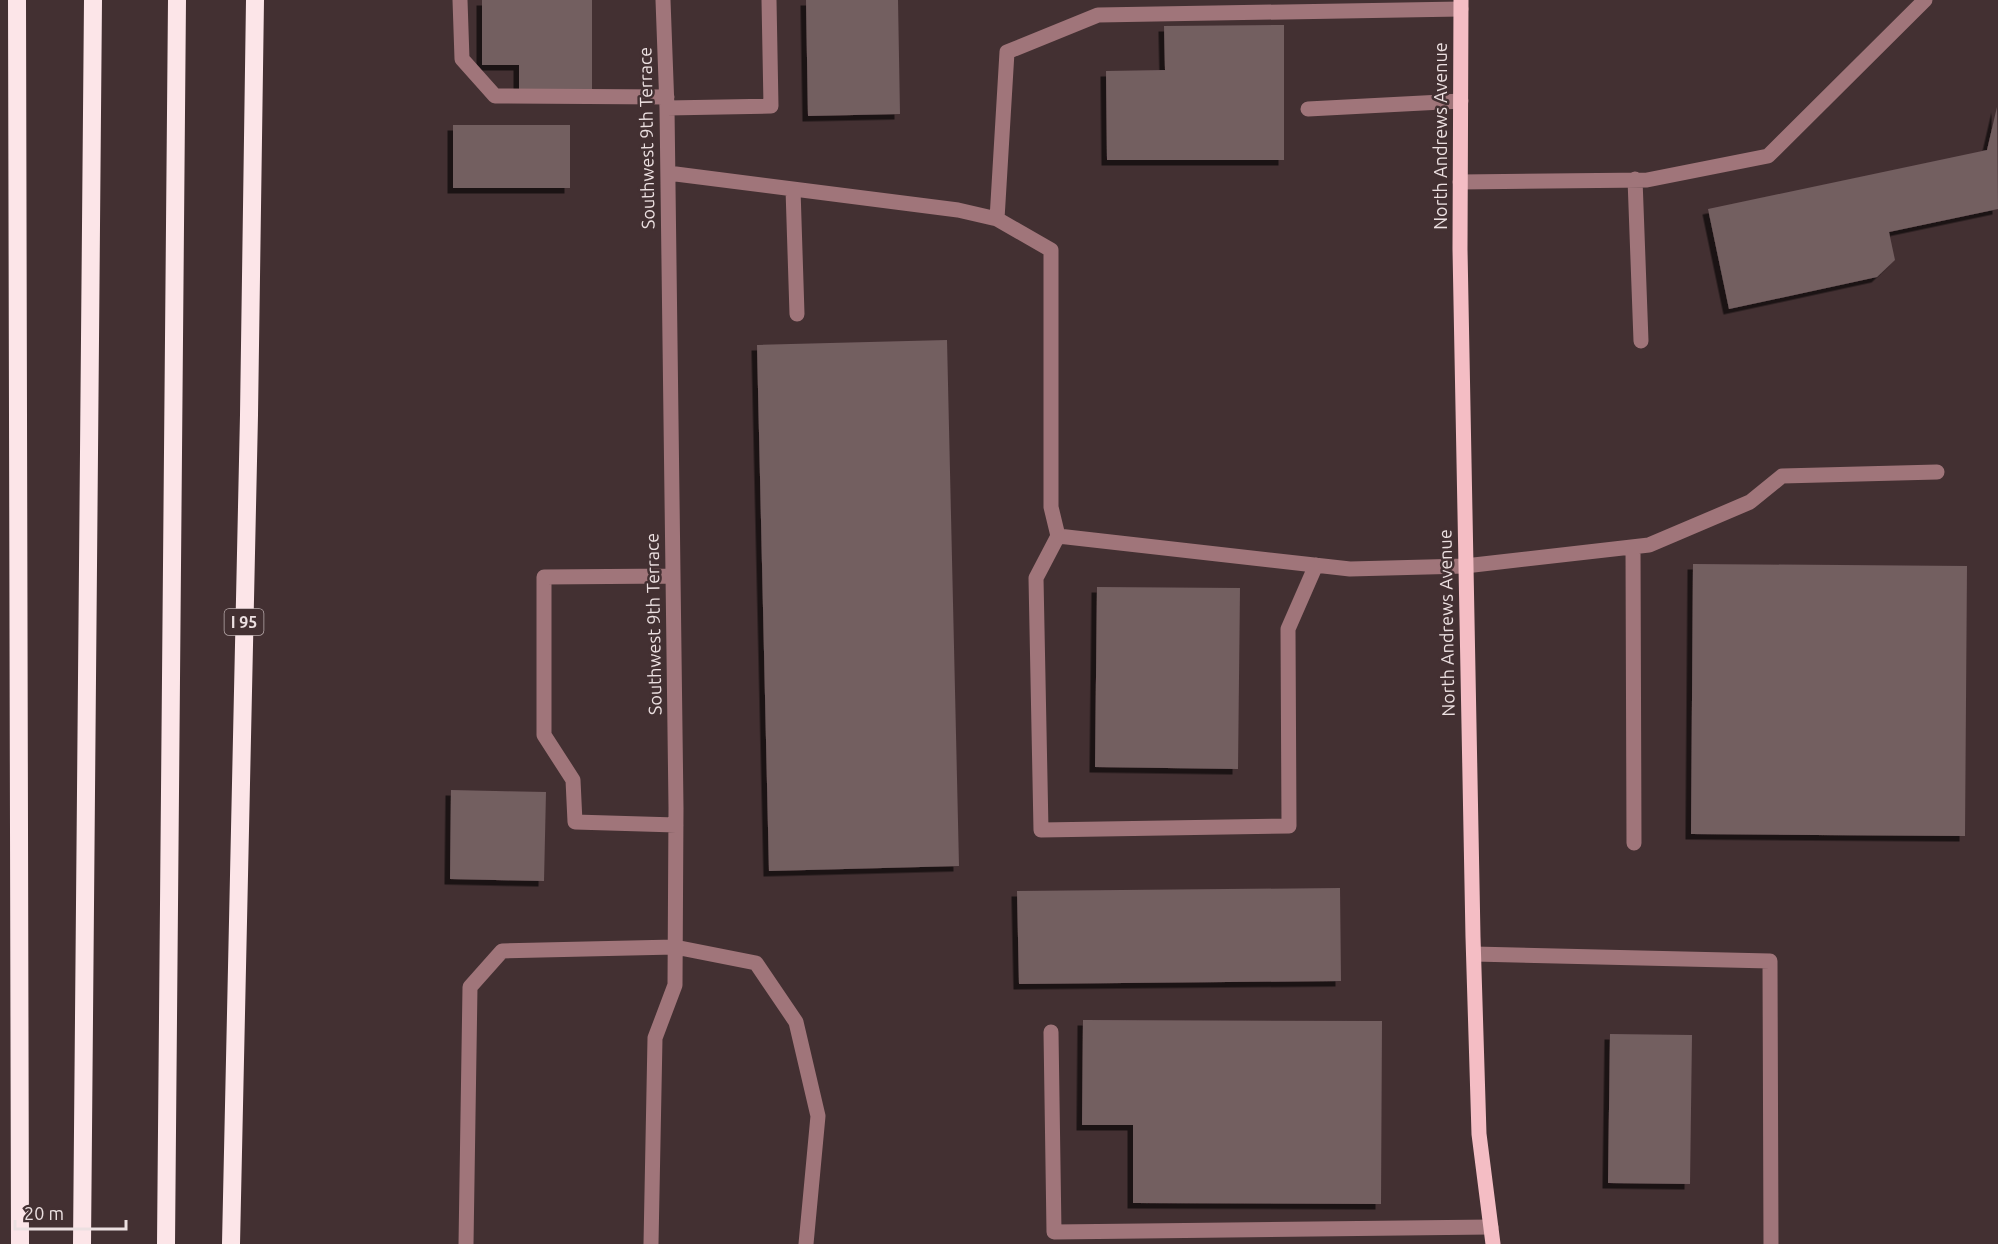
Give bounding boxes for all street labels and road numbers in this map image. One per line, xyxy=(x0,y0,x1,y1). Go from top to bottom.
street label: North Andrews Avenue xyxy=(1430,42,1450,230)
street label: Southwest 9th Terrace xyxy=(634,47,658,229)
street label: North Andrews Avenue xyxy=(1434,529,1458,717)
street label: Southwest 9th Terrace xyxy=(641,533,665,715)
road number: I 95 xyxy=(224,609,264,635)

